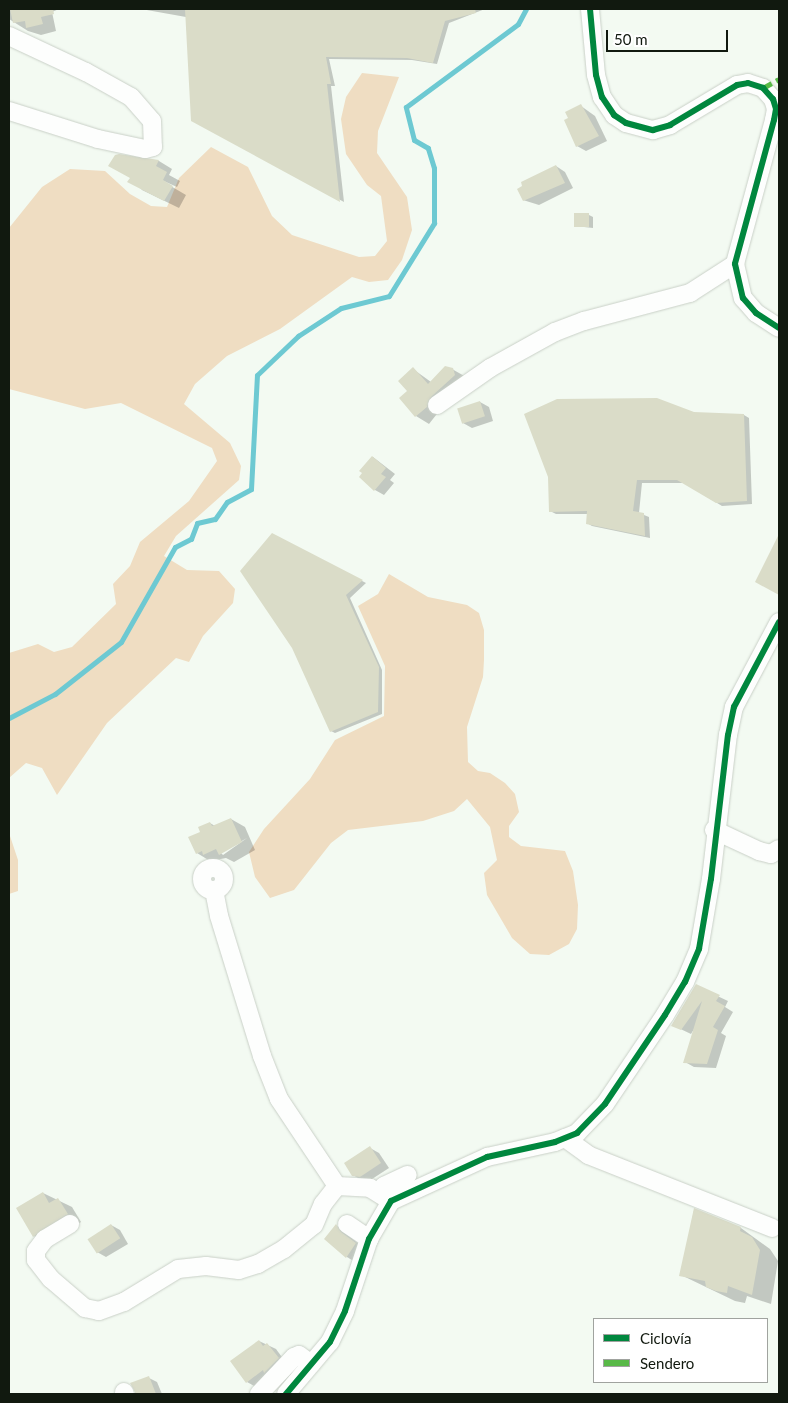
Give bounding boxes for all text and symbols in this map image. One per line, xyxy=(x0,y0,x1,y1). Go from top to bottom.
scale bar xyxy=(608,20,730,52)
text: 50 m xyxy=(614,30,648,48)
legend xyxy=(593,1318,768,1383)
text: Ciclovía xyxy=(640,1329,691,1347)
text: Sendero xyxy=(640,1354,694,1372)

